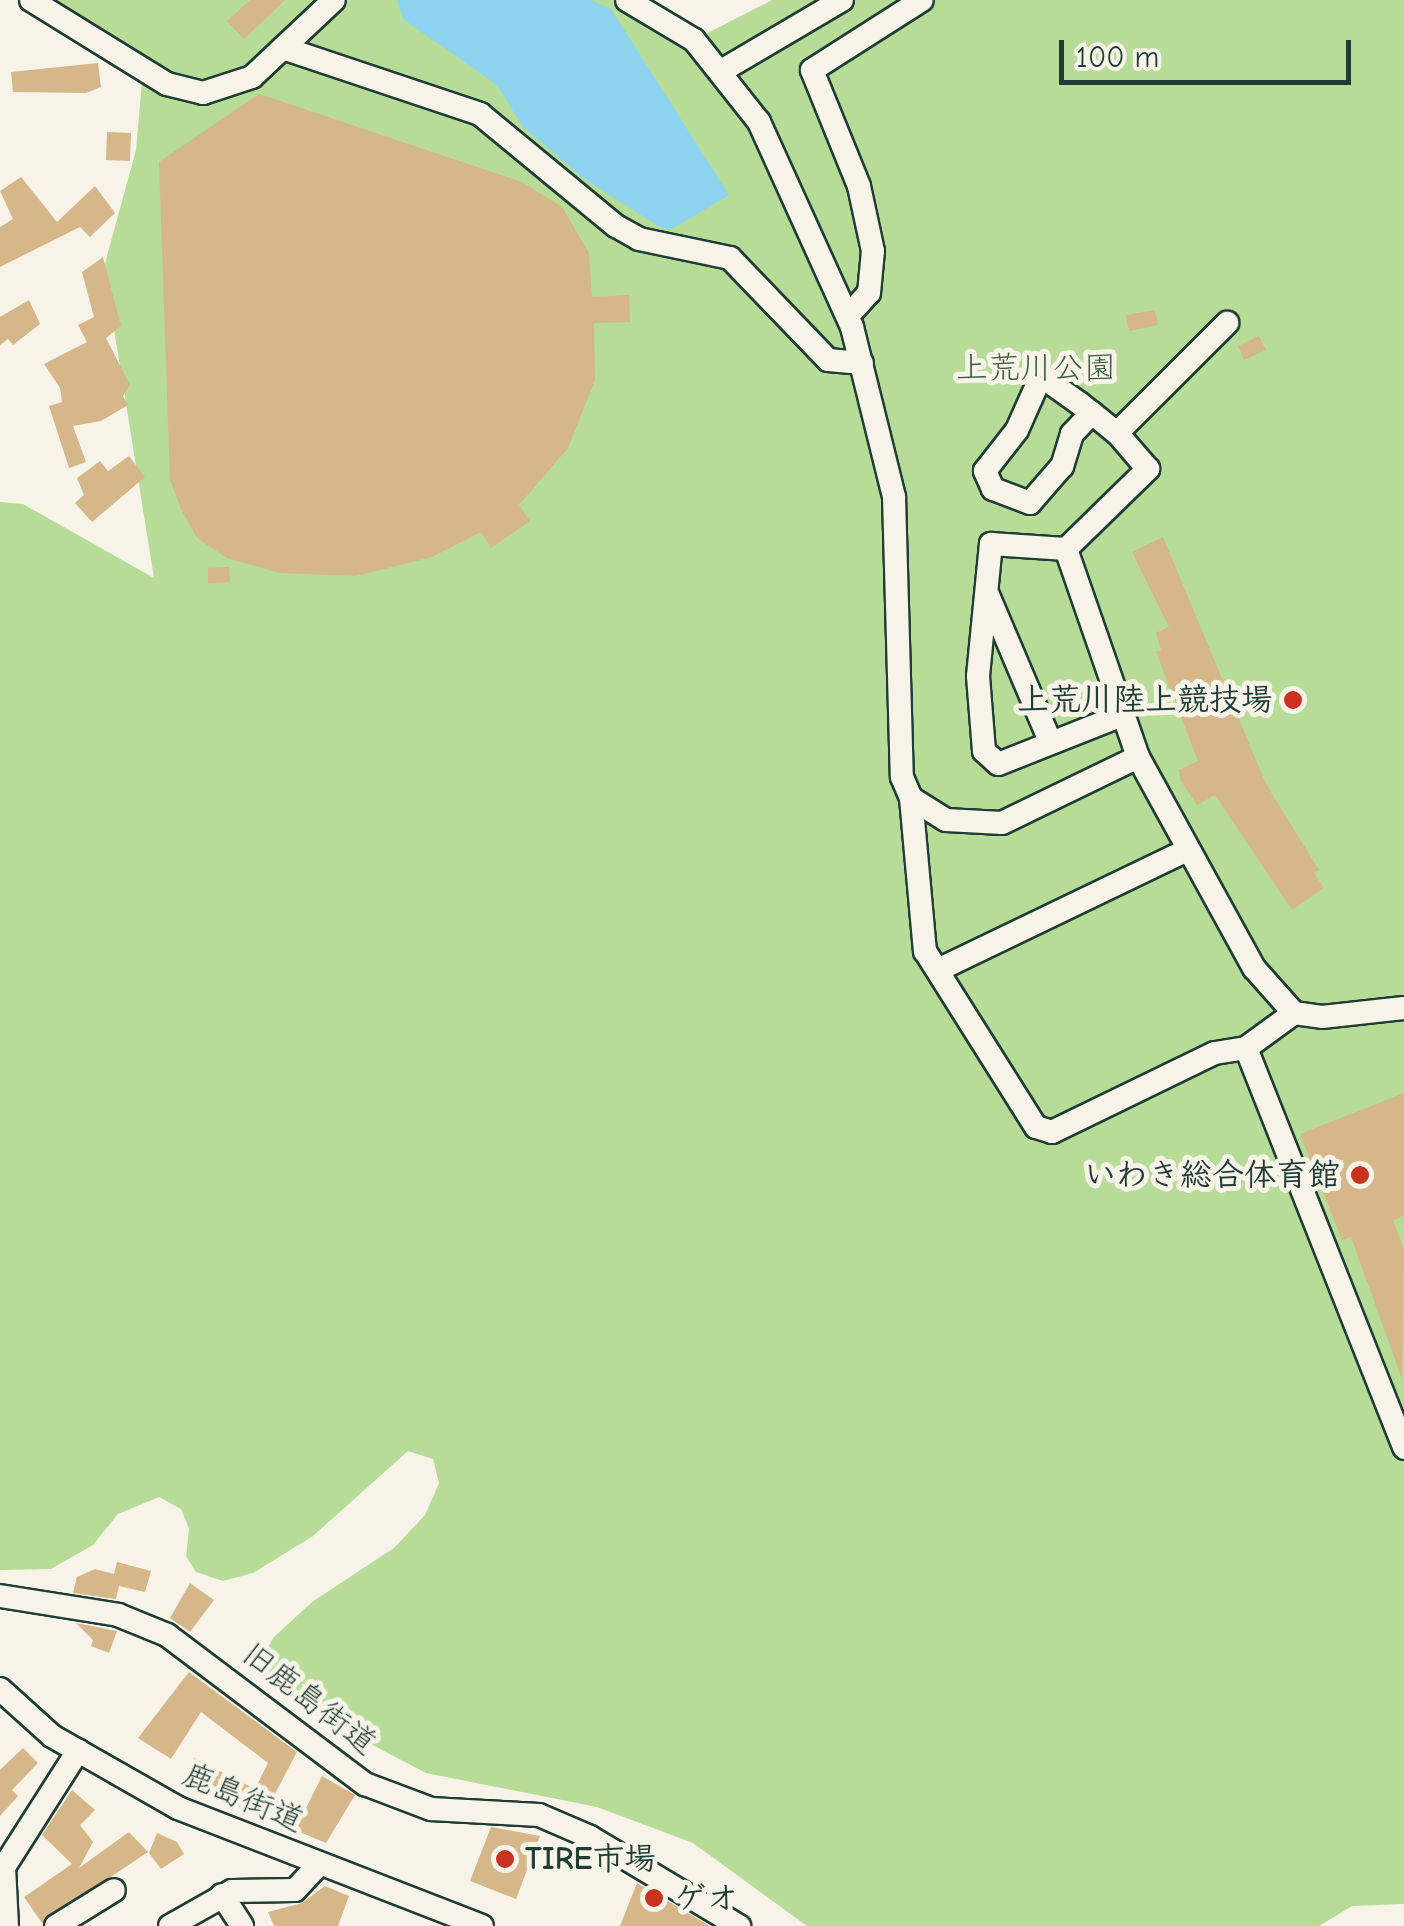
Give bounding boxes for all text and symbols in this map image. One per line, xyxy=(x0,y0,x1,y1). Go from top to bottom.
scale bar xyxy=(1064,20,1356,82)
text: 100 m xyxy=(1076,40,1159,75)
park label: 上荒川公園 xyxy=(956,349,1116,387)
place label: 上荒川陸上競技場 xyxy=(1017,681,1273,719)
marker: 上荒川陸上競技場 xyxy=(1282,689,1304,711)
place label: いわき総合体育館 xyxy=(1084,1156,1340,1194)
marker: いわき総合体育館 xyxy=(1349,1164,1371,1186)
street label: 旧鹿島街道 xyxy=(234,1635,384,1763)
street label: 鹿島街道 xyxy=(177,1755,309,1841)
place label: TIRE市場 xyxy=(525,1840,656,1878)
marker: TIRE市場 xyxy=(494,1848,516,1870)
place label: ゲオ xyxy=(674,1879,738,1917)
marker: ゲオ xyxy=(643,1887,665,1909)

